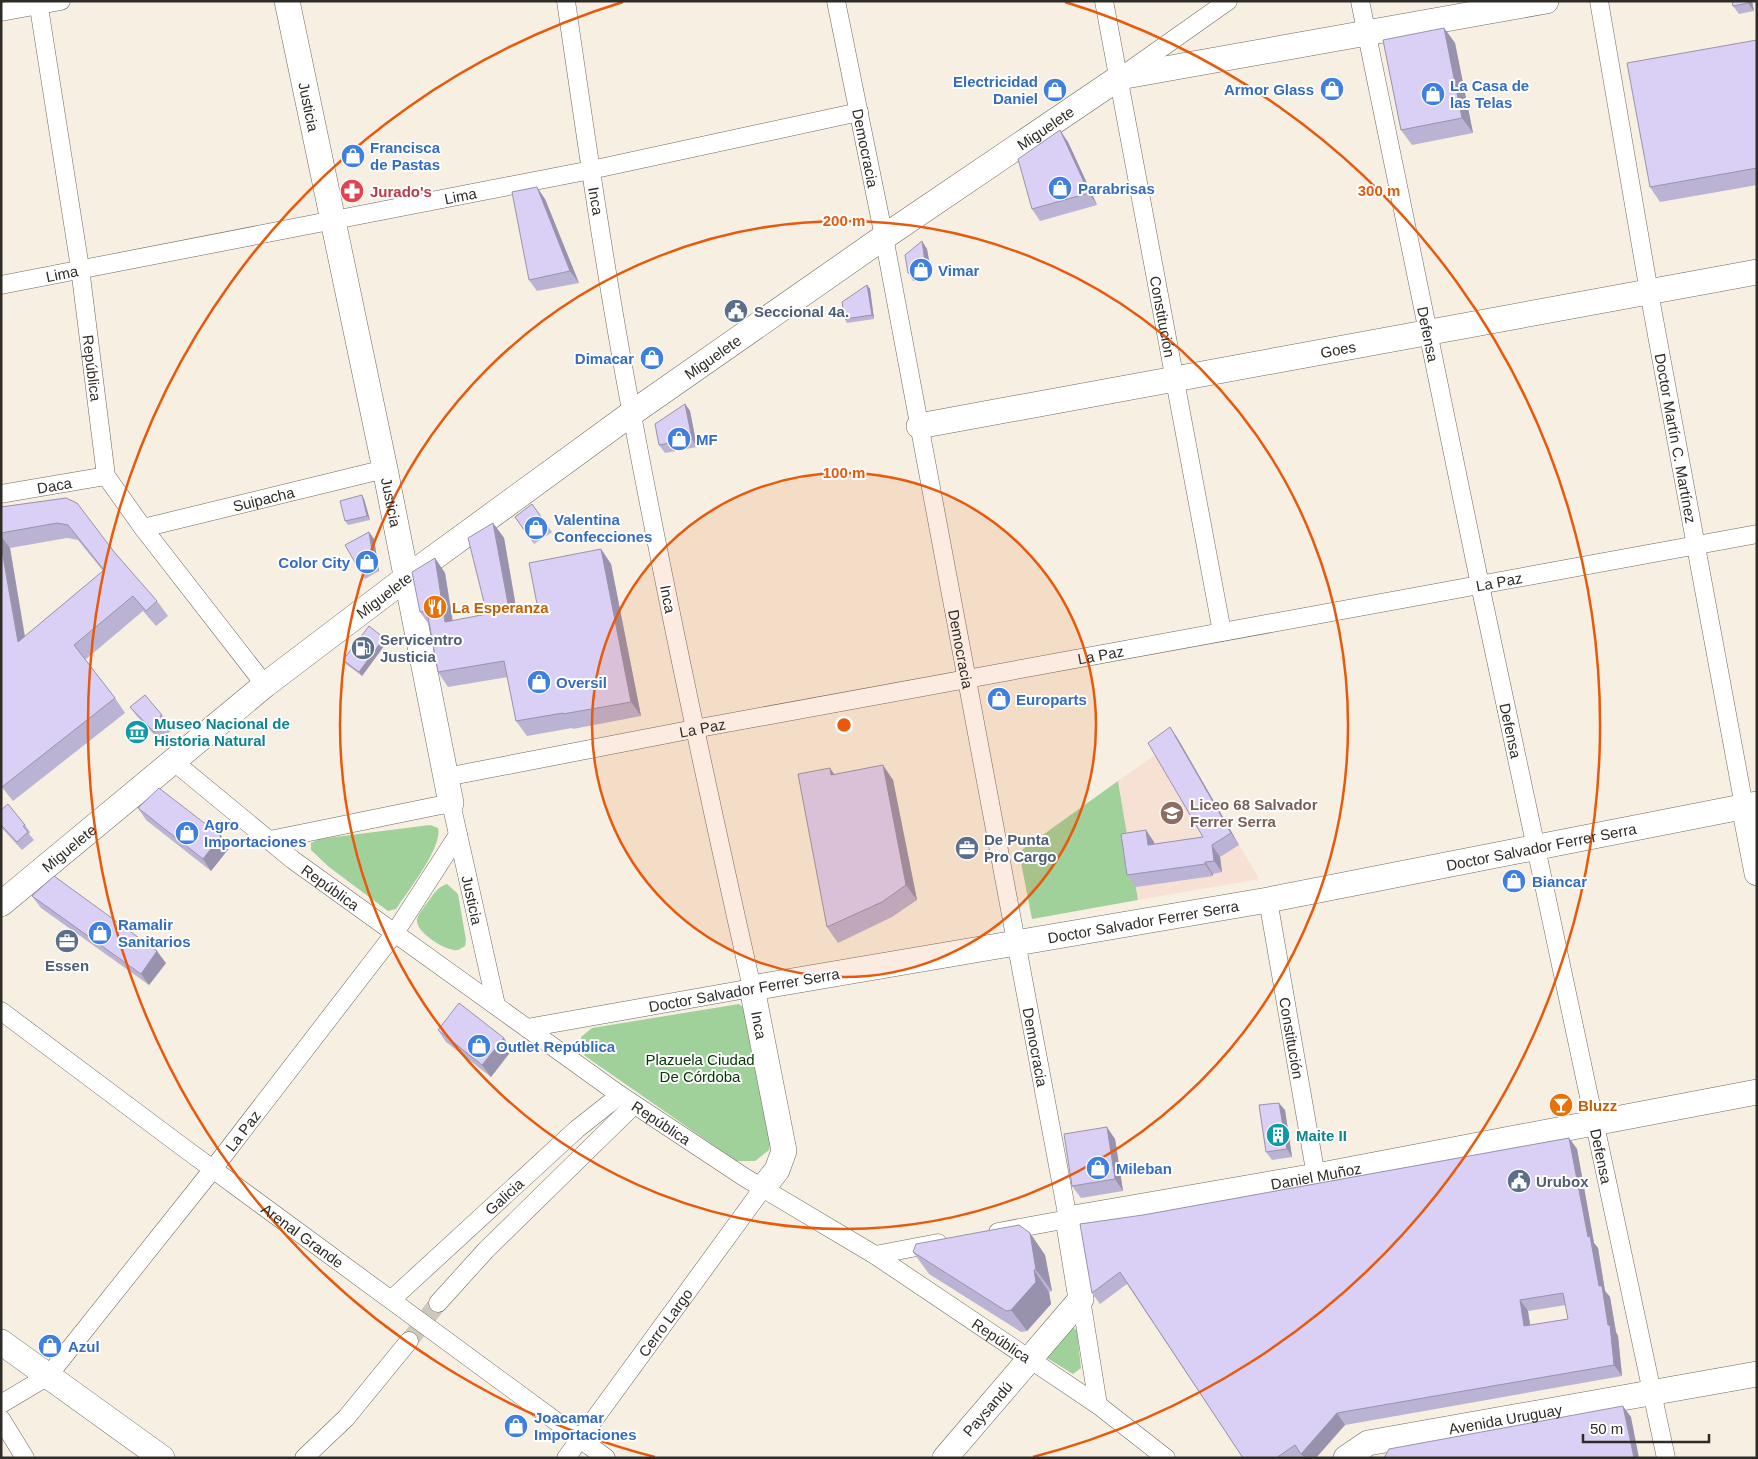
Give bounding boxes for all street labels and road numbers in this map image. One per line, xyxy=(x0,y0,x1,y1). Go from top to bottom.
street label: Justicia xyxy=(296,80,323,134)
street label: Miguelete xyxy=(1014,102,1077,153)
street label: Democracia xyxy=(850,107,882,190)
street label: Lima xyxy=(443,184,479,207)
street label: Inca xyxy=(585,186,607,217)
street label: Lima xyxy=(44,262,80,285)
street label: Constitución xyxy=(1147,274,1179,359)
street label: Defensa xyxy=(1414,305,1443,364)
street label: Miguelete xyxy=(681,331,744,382)
street label: República xyxy=(80,334,105,403)
street label: Goes xyxy=(1319,337,1357,361)
street label: Doctor Martín C. Martínez xyxy=(1652,352,1700,525)
street label: Daca xyxy=(36,473,74,496)
street label: Justicia xyxy=(378,476,405,529)
street label: Suipacha xyxy=(231,483,297,514)
street label: Miguelete xyxy=(353,568,415,621)
street label: La Paz xyxy=(1474,569,1523,594)
street label: Inca xyxy=(657,583,679,615)
street label: Democracia xyxy=(945,608,977,691)
street label: La Paz xyxy=(1076,642,1125,667)
street label: Defensa xyxy=(1497,701,1525,760)
street label: La Paz xyxy=(678,715,727,740)
street label: Doctor Salvador Ferrer Serra xyxy=(1445,819,1638,873)
street label: Miguelete xyxy=(38,820,99,875)
street label: República xyxy=(299,861,363,914)
street label: Justicia xyxy=(459,874,486,927)
street label: Doctor Salvador Ferrer Serra xyxy=(1046,897,1241,946)
street label: Doctor Salvador Ferrer Serra xyxy=(647,965,841,1015)
street label: Constitución xyxy=(1277,996,1307,1080)
street label: Democracia xyxy=(1020,1006,1052,1089)
street label: Inca xyxy=(748,1009,770,1041)
street label: República xyxy=(629,1097,695,1148)
street label: La Paz xyxy=(222,1107,264,1154)
street label: Defensa xyxy=(1588,1127,1616,1186)
street label: Daniel Muñoz xyxy=(1269,1159,1363,1192)
street label: Galicia xyxy=(481,1174,527,1218)
street label: Arenal Grande xyxy=(258,1199,347,1271)
street label: Cerro Largo xyxy=(635,1285,695,1360)
street label: República xyxy=(969,1315,1035,1366)
street label: Paysandú xyxy=(959,1378,1015,1439)
street label: Avenida Uruguay xyxy=(1447,1400,1564,1437)

